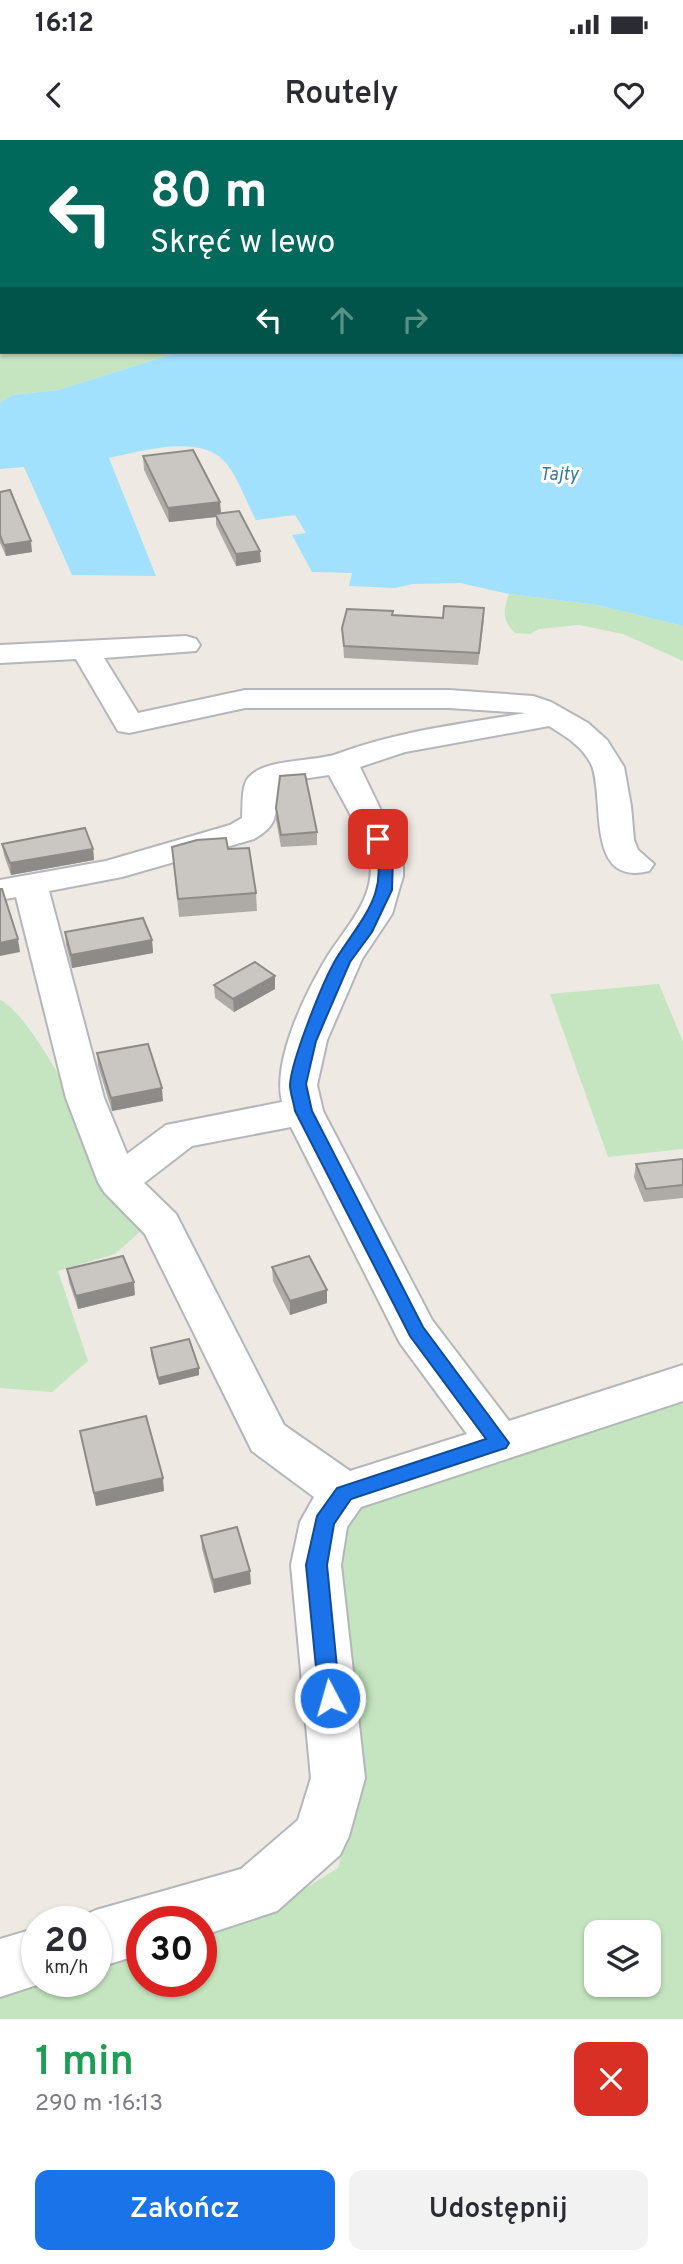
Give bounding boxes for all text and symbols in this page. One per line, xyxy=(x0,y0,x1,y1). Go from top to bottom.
text: 16:12 xyxy=(35,8,94,41)
text: Routely xyxy=(284,75,399,115)
icon: back xyxy=(35,76,73,114)
icon: heart xyxy=(610,76,648,114)
text: 80 m xyxy=(150,163,267,225)
icon: left xyxy=(35,168,126,259)
text: Skręć w lewo xyxy=(150,224,335,264)
icon: left xyxy=(250,301,288,339)
icon: ahead xyxy=(323,301,361,339)
icon: right xyxy=(396,301,434,339)
water label: Tajty xyxy=(540,464,580,487)
pin xyxy=(348,809,408,869)
icon: arrive xyxy=(359,820,397,858)
position arrow xyxy=(293,1661,367,1735)
speed limit sign: 30 xyxy=(126,1906,217,1997)
text: 20 xyxy=(44,1920,89,1964)
map controls xyxy=(584,1920,661,1997)
button: layers xyxy=(584,1920,661,1997)
text: km/h xyxy=(45,1957,88,1980)
text: 1 min xyxy=(35,2037,134,2090)
button: close xyxy=(574,2042,648,2116)
text: 290 m · 16:13 xyxy=(35,2090,163,2119)
button: Zakończ xyxy=(35,2170,335,2250)
button: Udostępnij xyxy=(349,2170,648,2250)

